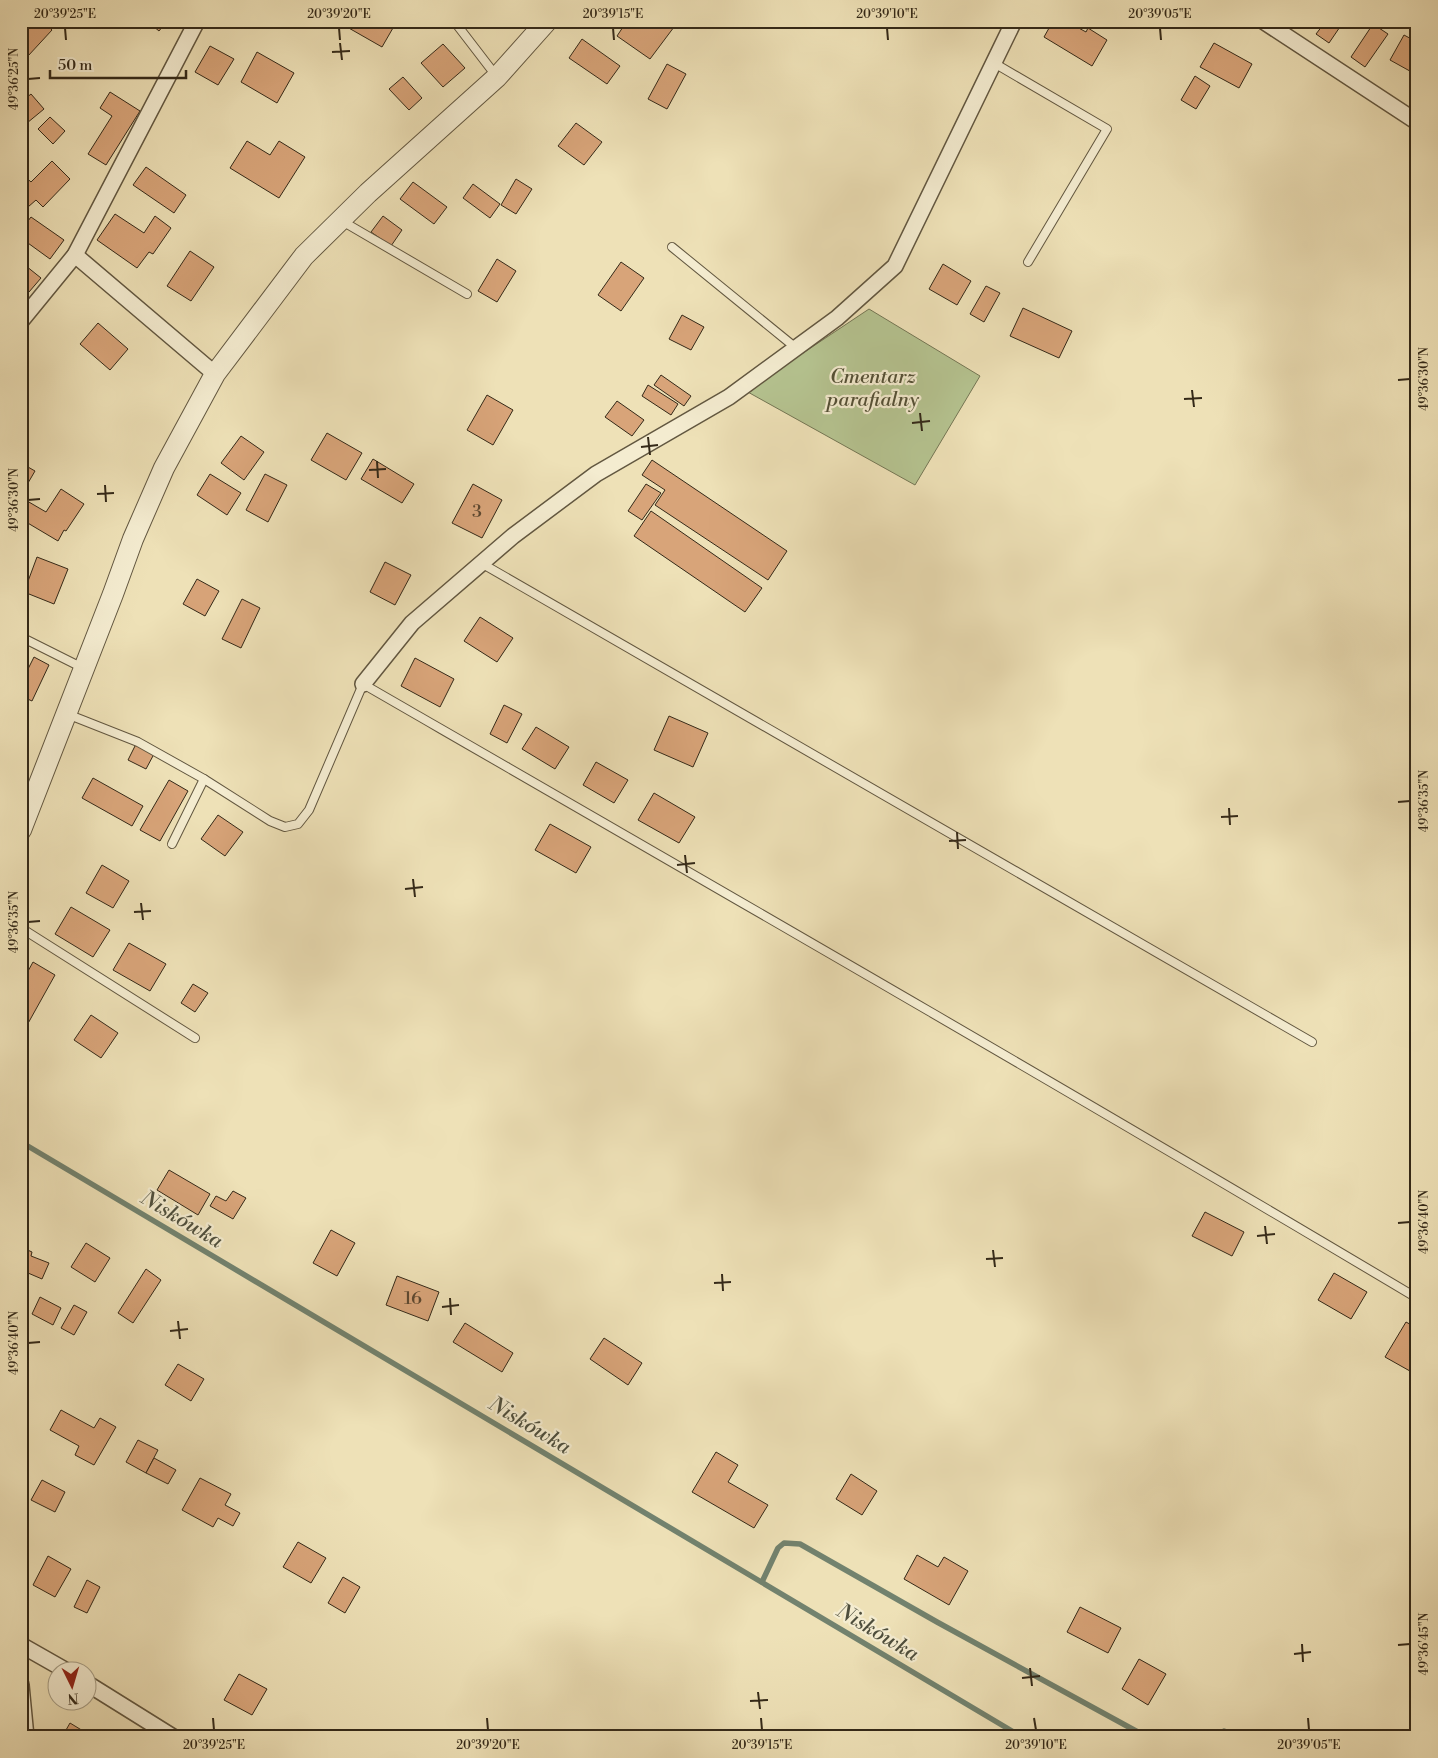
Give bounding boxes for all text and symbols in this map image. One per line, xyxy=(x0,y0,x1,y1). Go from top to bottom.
text: 20°39'25"E xyxy=(34,7,96,22)
text: 20°39'20"E xyxy=(307,7,371,22)
text: 20°39'15"E xyxy=(583,7,643,22)
text: 20°39'10"E xyxy=(856,7,918,22)
text: 20°39'05"E xyxy=(1128,7,1192,22)
text: 49°36'25"N xyxy=(7,48,22,110)
scale bar xyxy=(50,48,186,80)
text: 50 m xyxy=(58,56,92,75)
text: 49°36'30"N xyxy=(1417,347,1432,411)
park label: Cmentarz parafialny xyxy=(824,365,920,413)
text: 49°36'30"N xyxy=(7,468,22,532)
house number: 3 xyxy=(472,500,482,523)
text: 49°36'35"N xyxy=(1417,770,1432,832)
text: 49°36'35"N xyxy=(7,891,22,953)
water label: Niskówka xyxy=(135,1185,228,1255)
text: 49°36'40"N xyxy=(1417,1190,1432,1254)
house number: 16 xyxy=(404,1287,422,1310)
text: 49°36'40"N xyxy=(7,1311,22,1375)
water label: Niskówka xyxy=(483,1391,576,1461)
water label: Niskówka xyxy=(831,1598,924,1668)
text: 49°36'45"N xyxy=(1417,1613,1432,1675)
north arrow xyxy=(48,1660,98,1710)
text: N xyxy=(67,1689,79,1707)
text: 20°39'25"E xyxy=(183,1738,245,1753)
text: 20°39'20"E xyxy=(456,1738,520,1753)
text: 20°39'15"E xyxy=(732,1738,792,1753)
text: 20°39'10"E xyxy=(1005,1738,1067,1753)
text: 20°39'05"E xyxy=(1277,1738,1341,1753)

